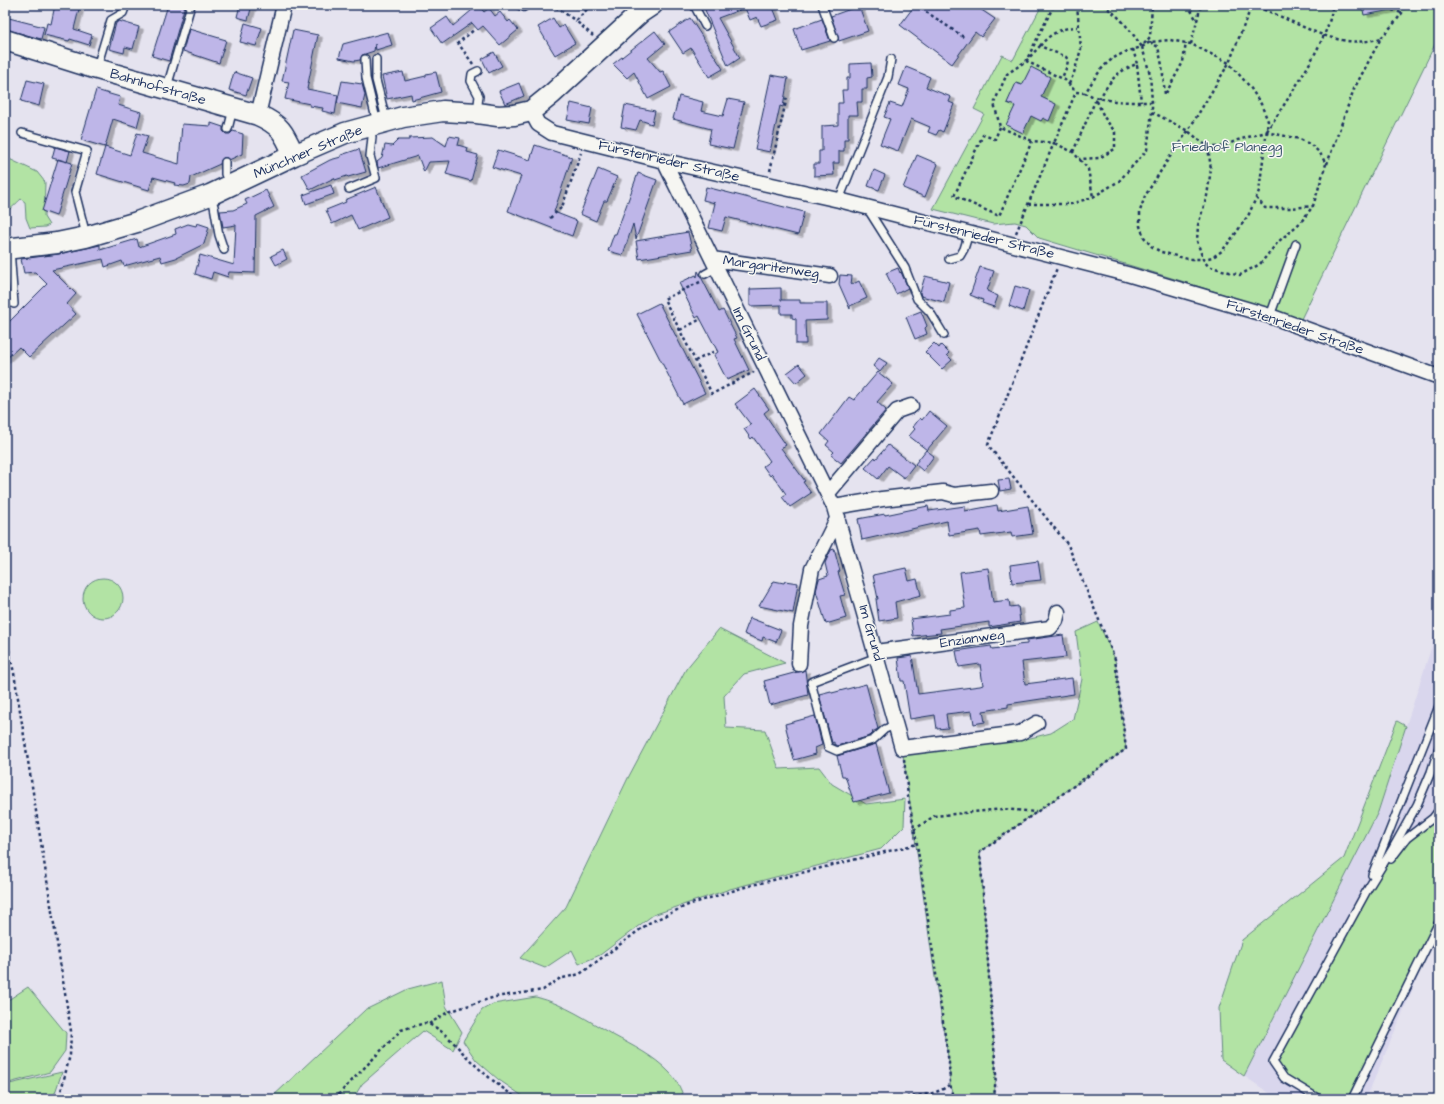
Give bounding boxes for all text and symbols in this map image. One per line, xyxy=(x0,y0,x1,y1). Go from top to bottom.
street label: Bahnhofstraße xyxy=(108,64,209,110)
street label: Münchner Straße xyxy=(251,120,366,184)
street label: Fürstenrieder Straße xyxy=(596,135,742,187)
park label: Friedhof Planegg xyxy=(1172,137,1282,157)
street label: Fürstenrieder Straße xyxy=(912,210,1057,264)
street label: Margaritenweg xyxy=(722,250,820,284)
street label: Fürstenrieder Straße xyxy=(1224,294,1367,360)
street label: Im Grund xyxy=(727,304,771,364)
street label: Im Grund xyxy=(853,603,889,663)
street label: Enzianweg xyxy=(939,625,1005,653)

